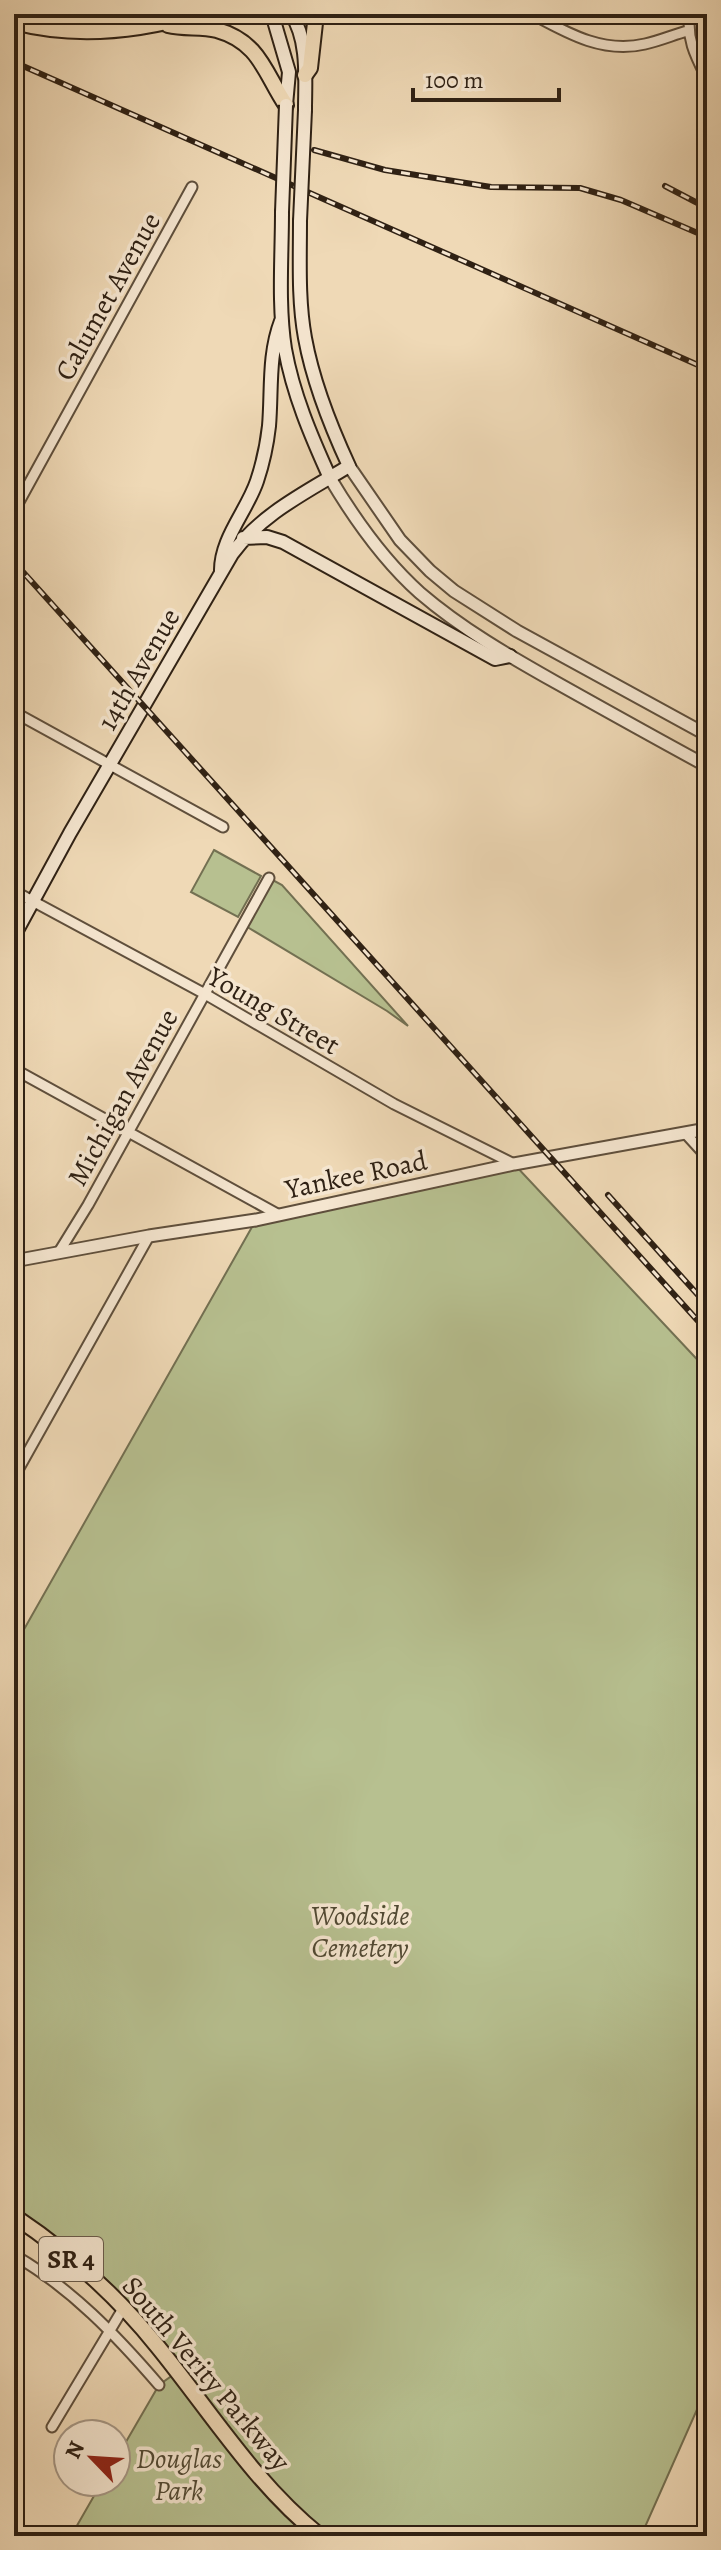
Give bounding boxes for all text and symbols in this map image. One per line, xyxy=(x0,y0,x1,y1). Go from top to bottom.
scale bar xyxy=(413,52,559,102)
text: 100 m xyxy=(425,64,484,96)
street label: Calumet Avenue xyxy=(46,206,170,387)
street label: 14th Avenue xyxy=(89,601,189,738)
street label: Young Street xyxy=(200,957,347,1064)
street label: Michigan Avenue xyxy=(58,1002,187,1193)
street label: Yankee Road xyxy=(281,1141,432,1209)
park label: Woodside Cemetery xyxy=(311,1897,409,1967)
road number: SR 4 xyxy=(39,2237,103,2281)
street label: South Verity Parkway xyxy=(113,2268,299,2479)
north arrow xyxy=(52,2418,132,2498)
text: N xyxy=(58,2436,92,2464)
park label: Douglas Park xyxy=(136,2440,222,2510)

